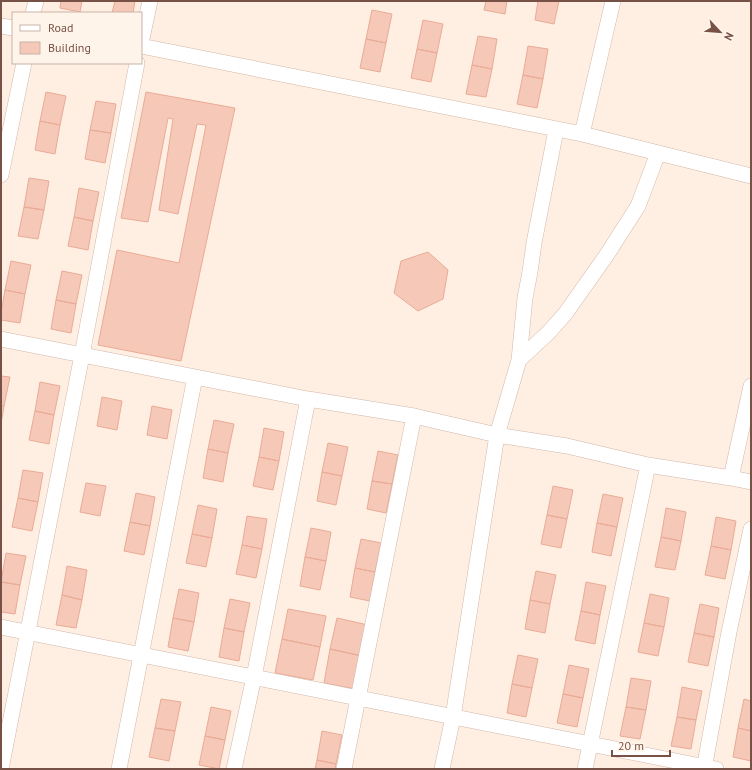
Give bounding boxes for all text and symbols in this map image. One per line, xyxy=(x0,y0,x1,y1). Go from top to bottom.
legend xyxy=(12,12,142,64)
north arrow xyxy=(700,12,740,52)
text: Road xyxy=(48,20,73,35)
text: N xyxy=(721,30,737,43)
text: Building xyxy=(48,40,91,55)
scale bar xyxy=(612,732,670,758)
text: 20 m xyxy=(618,738,644,753)

